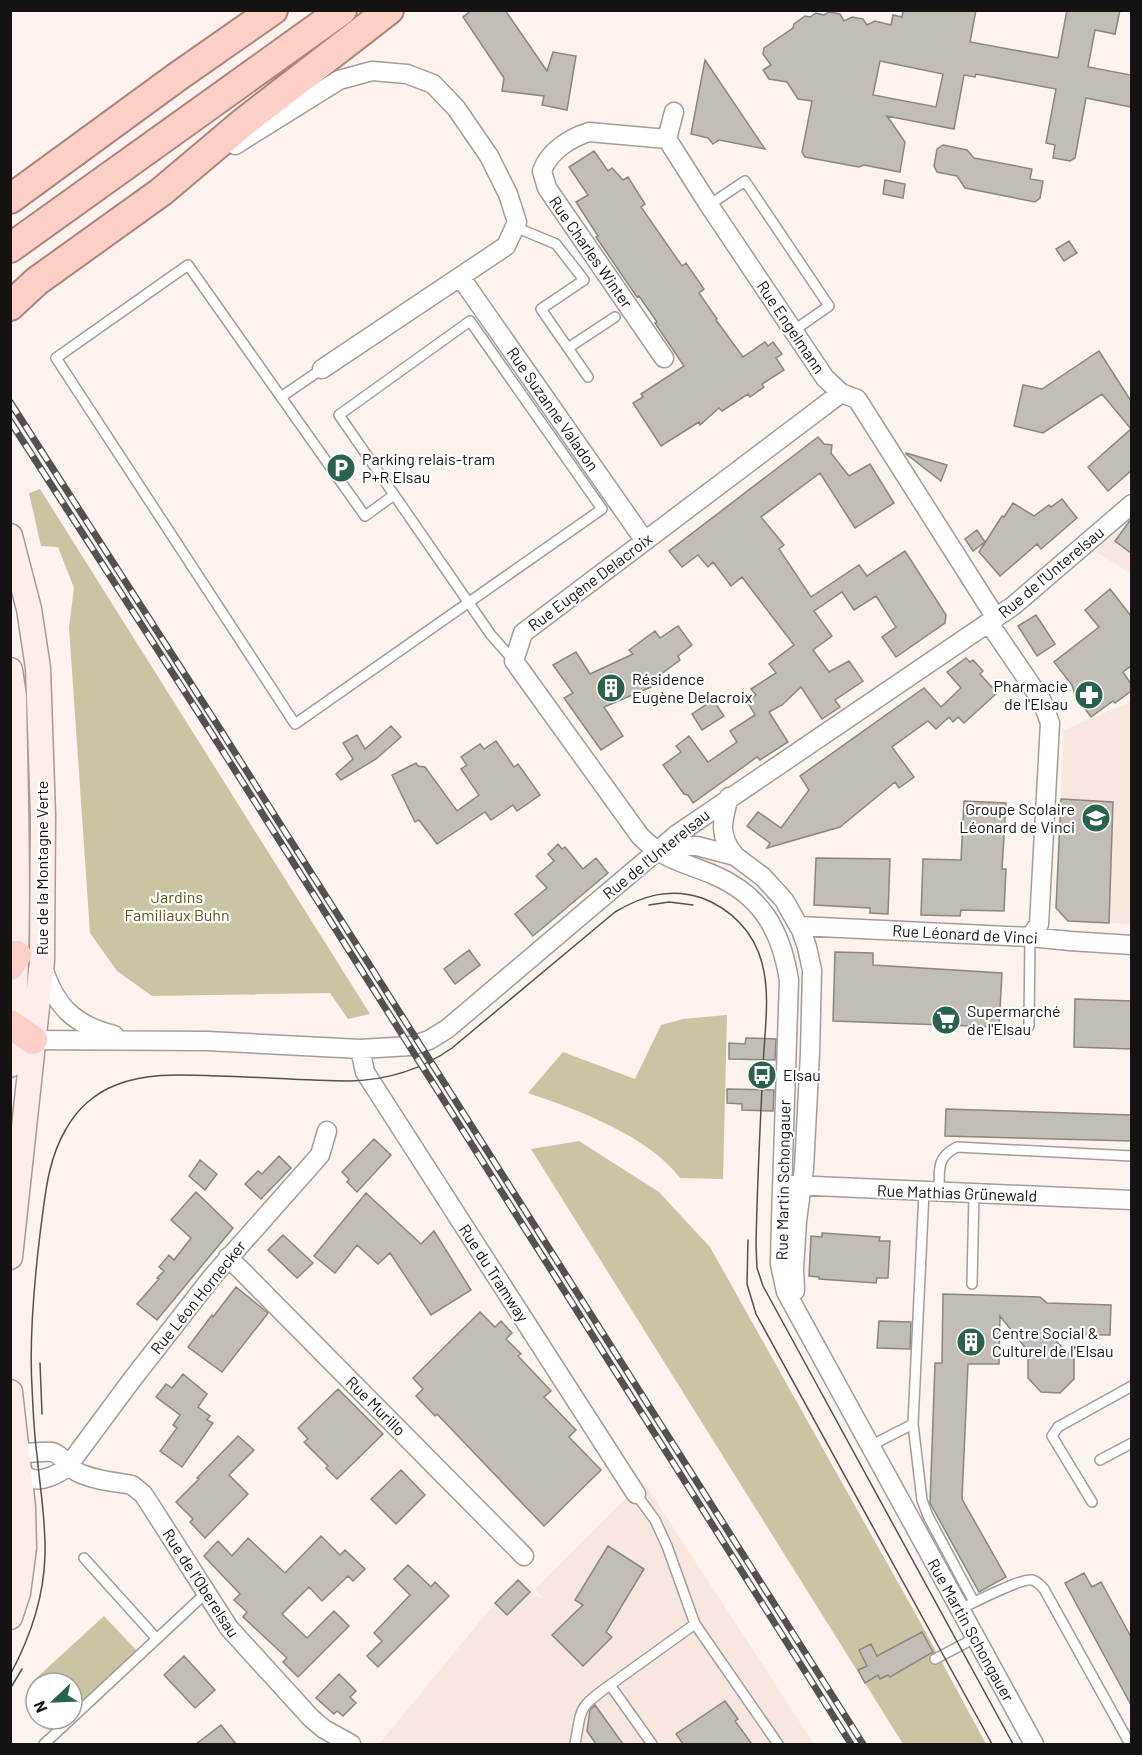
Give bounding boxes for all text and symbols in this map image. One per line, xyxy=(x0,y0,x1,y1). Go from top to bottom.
street label: Rue Charles Winter xyxy=(546,192,637,311)
street label: Rue Engelmann xyxy=(753,277,829,377)
street label: Rue Suzanne Valadon xyxy=(503,343,603,474)
place label: Parking relais-tram P+R Elsau xyxy=(362,449,495,486)
parking icon: Parking relais-tram P+R Elsau xyxy=(325,452,357,484)
street label: Rue de l'Unterelsau xyxy=(994,522,1107,621)
street label: Rue Eugène Delacroix xyxy=(524,529,656,634)
place label: Résidence Eugène Delacroix xyxy=(632,669,753,706)
building icon: Résidence Eugène Delacroix xyxy=(595,672,627,704)
place label: Pharmacie de l'Elsau xyxy=(994,676,1068,713)
pharmacy icon: Pharmacie de l'Elsau xyxy=(1073,679,1105,711)
street label: Rue de la Montagne Verte xyxy=(32,781,51,955)
place label: Groupe Scolaire Léonard de Vinci xyxy=(959,799,1075,836)
school or university icon: Groupe Scolaire Léonard de Vinci xyxy=(1080,802,1112,834)
street label: Rue de l'Unterelsau xyxy=(598,805,713,902)
park label: Jardins Familiaux Buhn xyxy=(124,887,230,924)
street label: Rue Léonard de Vinci xyxy=(892,920,1038,947)
place label: Supermarché de l'Elsau xyxy=(967,1001,1061,1038)
supermarket icon: Supermarché de l'Elsau xyxy=(930,1004,962,1036)
bus stop icon: Elsau xyxy=(746,1059,778,1091)
place label: Elsau xyxy=(783,1065,821,1084)
street label: Rue Martin Schongauer xyxy=(772,1099,793,1260)
street label: Rue Mathias Grünewald xyxy=(877,1180,1037,1205)
street label: Rue du Tramway xyxy=(456,1220,533,1326)
street label: Rue Léon Hornecker xyxy=(146,1236,249,1357)
place label: Centre Social & Culturel de l'Elsau xyxy=(992,1323,1114,1360)
building icon: Centre Social & Culturel de l'Elsau xyxy=(955,1326,987,1358)
street label: Rue Murillo xyxy=(343,1372,410,1439)
street label: Rue de l'Oberelsau xyxy=(159,1525,244,1641)
street label: Rue Martin Schongauer xyxy=(924,1555,1019,1705)
north arrow xyxy=(24,1671,84,1731)
text: N xyxy=(29,1698,51,1716)

